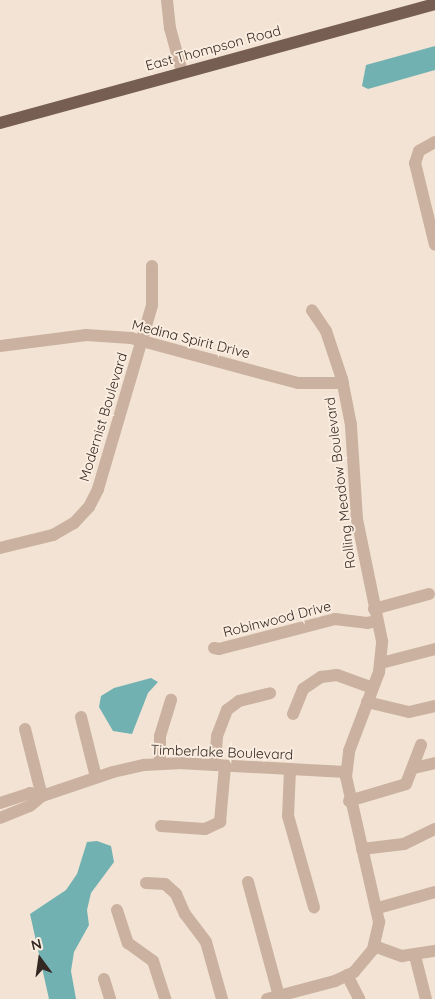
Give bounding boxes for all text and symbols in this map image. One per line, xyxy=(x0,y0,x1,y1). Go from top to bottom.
street label: East Thompson Road xyxy=(144,22,282,74)
street label: Medina Spirit Drive xyxy=(130,316,252,362)
street label: Modernist Boulevard xyxy=(75,351,131,483)
street label: Rolling Meadow Boulevard xyxy=(321,396,359,570)
street label: Robinwood Drive xyxy=(221,597,333,641)
street label: Timberlake Boulevard xyxy=(151,741,293,763)
north arrow xyxy=(15,934,65,984)
text: N xyxy=(29,934,44,954)

